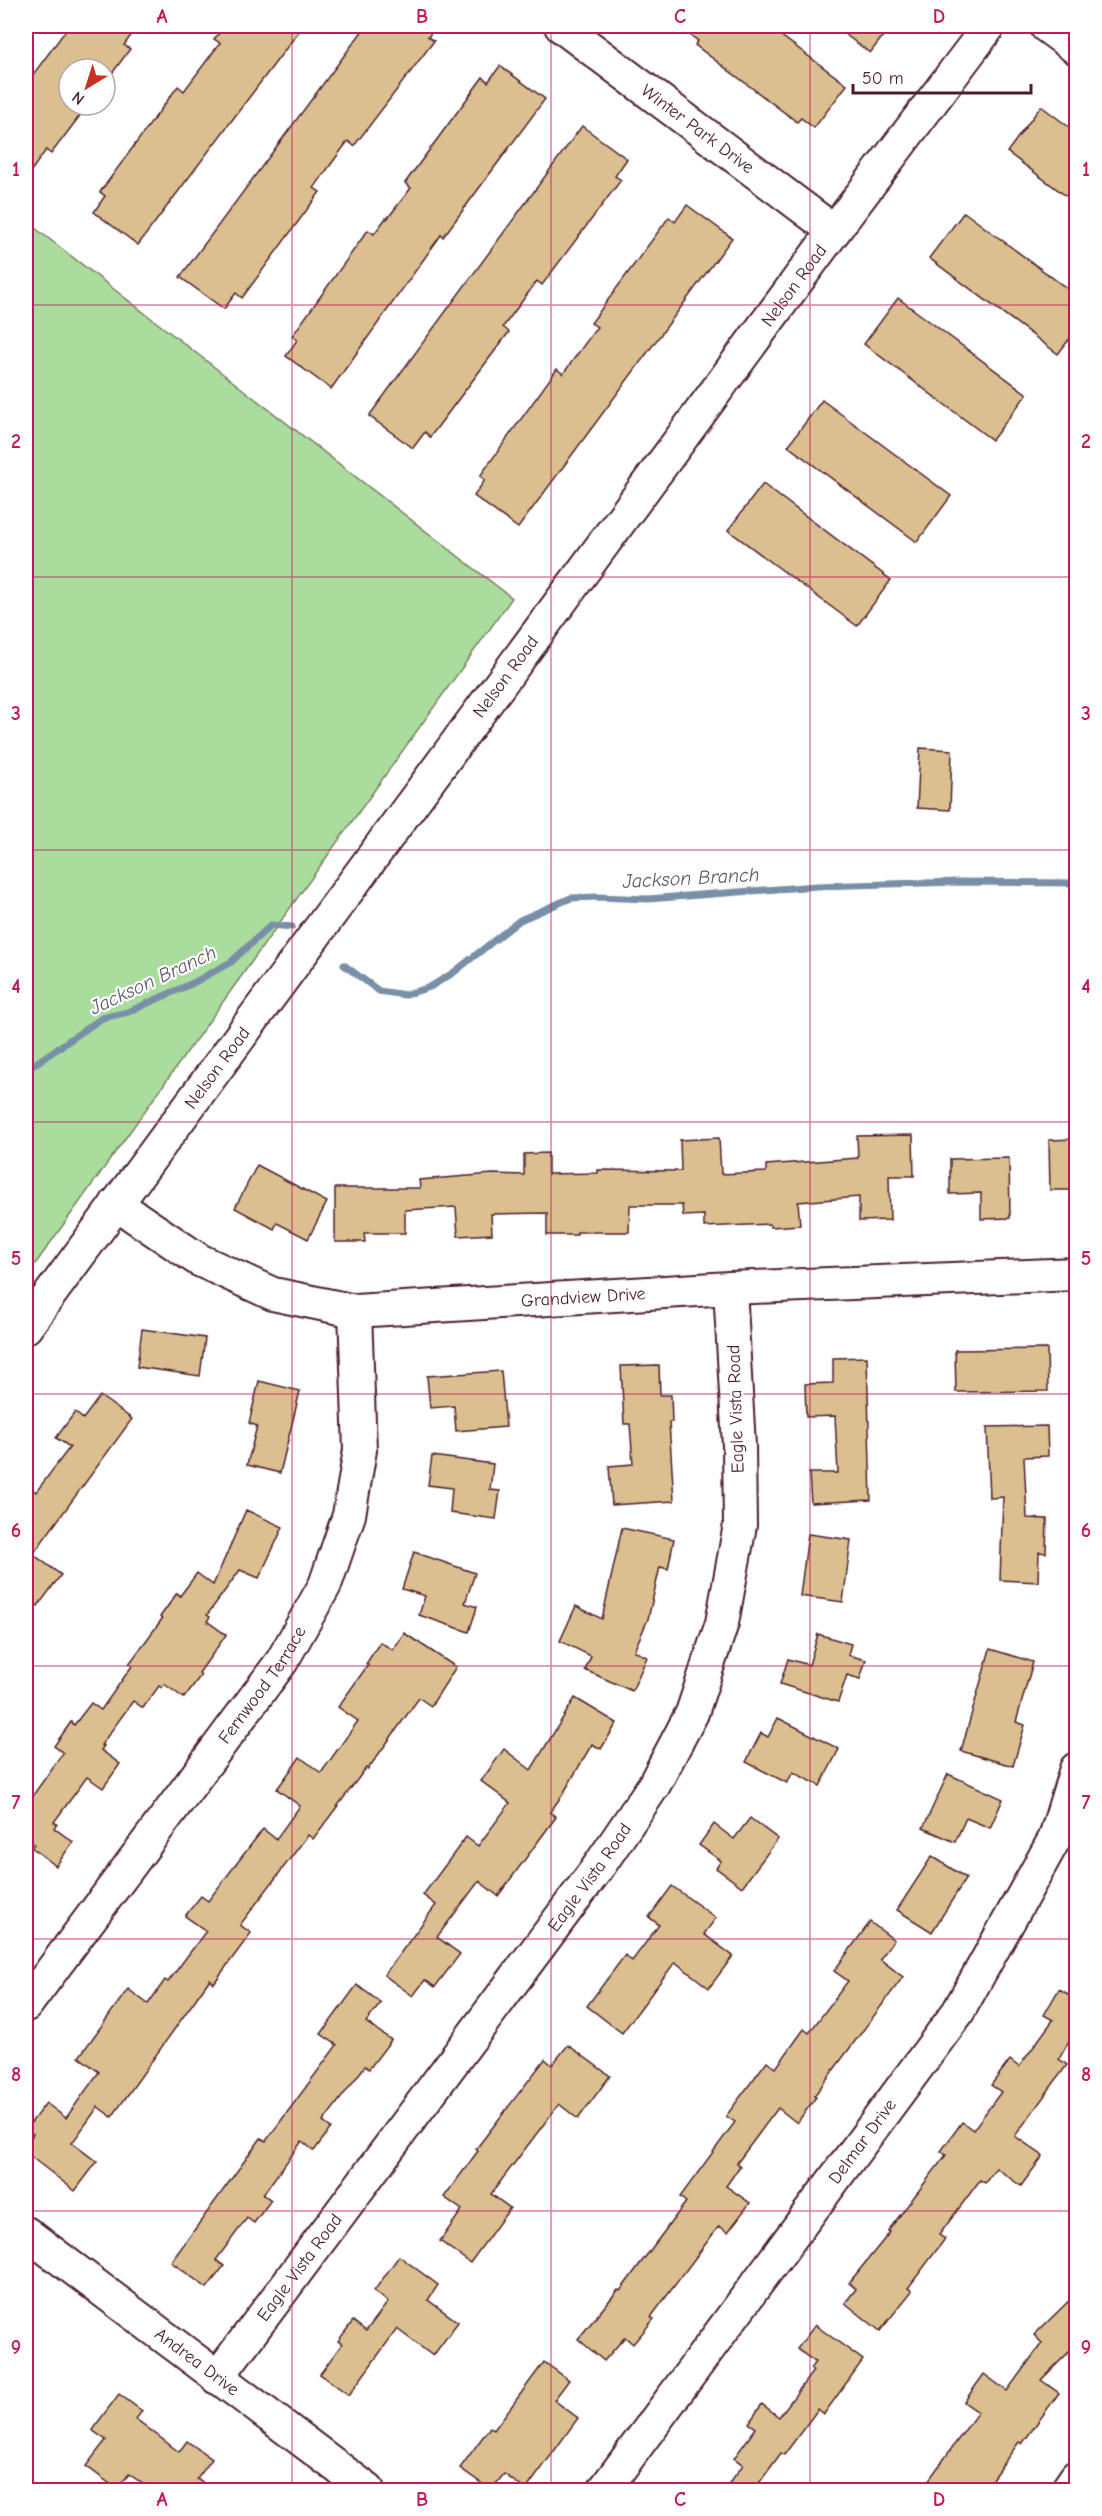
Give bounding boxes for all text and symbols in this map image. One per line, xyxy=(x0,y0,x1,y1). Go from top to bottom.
text: A xyxy=(156,5,168,28)
text: B xyxy=(416,5,428,28)
text: C xyxy=(674,5,686,28)
text: D xyxy=(933,5,945,28)
north arrow xyxy=(57,57,117,117)
scale bar xyxy=(853,57,1032,95)
text: 50 m xyxy=(862,68,904,89)
street label: Winter Park Drive xyxy=(637,80,758,178)
text: N xyxy=(69,88,88,108)
text: 1 xyxy=(12,158,20,181)
text: 1 xyxy=(1082,158,1090,181)
street label: Nelson Road xyxy=(757,240,831,331)
text: 2 xyxy=(11,430,21,453)
text: 2 xyxy=(1081,430,1091,453)
street label: Nelson Road xyxy=(468,631,543,722)
text: 3 xyxy=(11,702,21,725)
text: 3 xyxy=(1081,702,1091,725)
water label: Jackson Branch xyxy=(621,863,760,893)
water label: Jackson Branch xyxy=(85,941,220,1020)
text: 4 xyxy=(11,975,21,998)
text: 4 xyxy=(1081,975,1091,998)
street label: Nelson Road xyxy=(180,1023,254,1113)
text: 5 xyxy=(11,1247,21,1270)
text: 5 xyxy=(1081,1247,1091,1270)
street label: Grandview Drive xyxy=(520,1283,646,1311)
street label: Eagle Vista Road xyxy=(723,1344,749,1474)
text: 6 xyxy=(11,1519,21,1542)
text: 6 xyxy=(1081,1519,1091,1542)
street label: Fernwood Terrace xyxy=(214,1622,310,1748)
text: 7 xyxy=(12,1791,21,1814)
text: 7 xyxy=(1082,1791,1091,1814)
street label: Eagle Vista Road xyxy=(543,1819,636,1936)
text: 8 xyxy=(11,2063,21,2086)
text: 8 xyxy=(1081,2063,1091,2086)
street label: Delmar Drive xyxy=(824,2095,901,2188)
street label: Eagle Vista Road xyxy=(253,2209,346,2325)
street label: Andrea Drive xyxy=(151,2323,243,2400)
text: 9 xyxy=(11,2336,21,2359)
text: 9 xyxy=(1081,2336,1091,2359)
text: A xyxy=(156,2488,168,2511)
text: B xyxy=(416,2488,428,2511)
text: C xyxy=(674,2488,686,2511)
text: D xyxy=(933,2488,945,2511)

